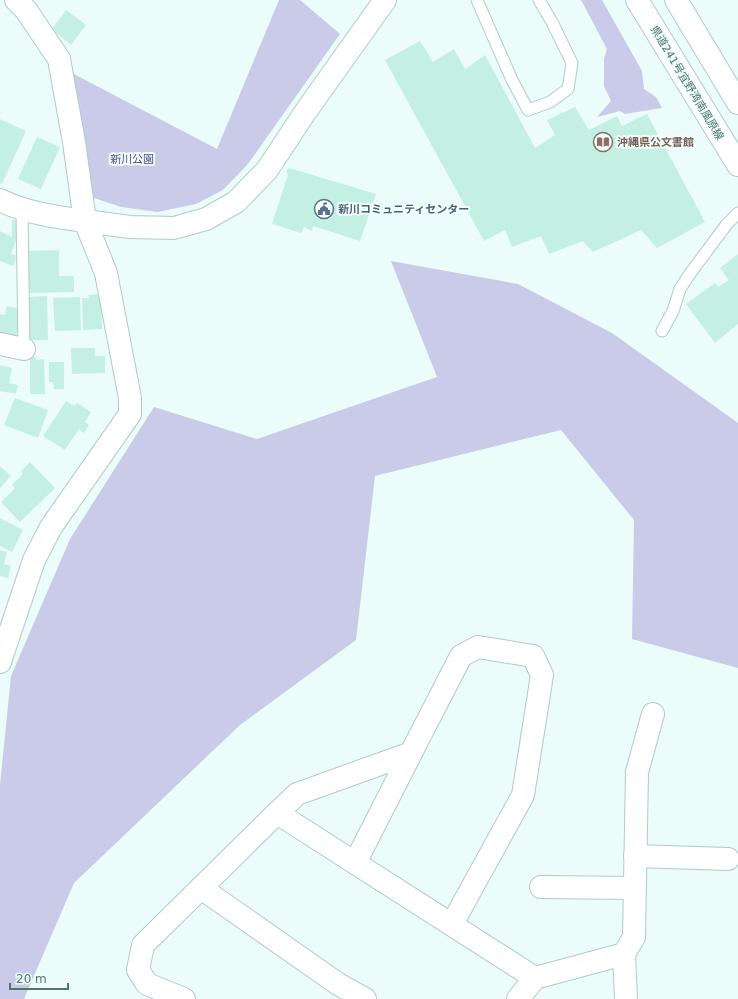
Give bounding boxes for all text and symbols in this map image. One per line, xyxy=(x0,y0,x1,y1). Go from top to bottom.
street label: 県道241号宜野湾南風原線 xyxy=(648,24,726,142)
library icon: 沖縄県公文書館 xyxy=(592,131,614,153)
place label: 沖縄県公文書館 xyxy=(617,136,694,149)
park label: 新川公園 xyxy=(110,153,154,166)
public building icon: 新川コミュニティセンター xyxy=(313,198,335,220)
place label: 新川コミュニティセンター xyxy=(338,203,469,216)
scale bar xyxy=(10,965,68,991)
text: 20 m xyxy=(16,972,47,986)

